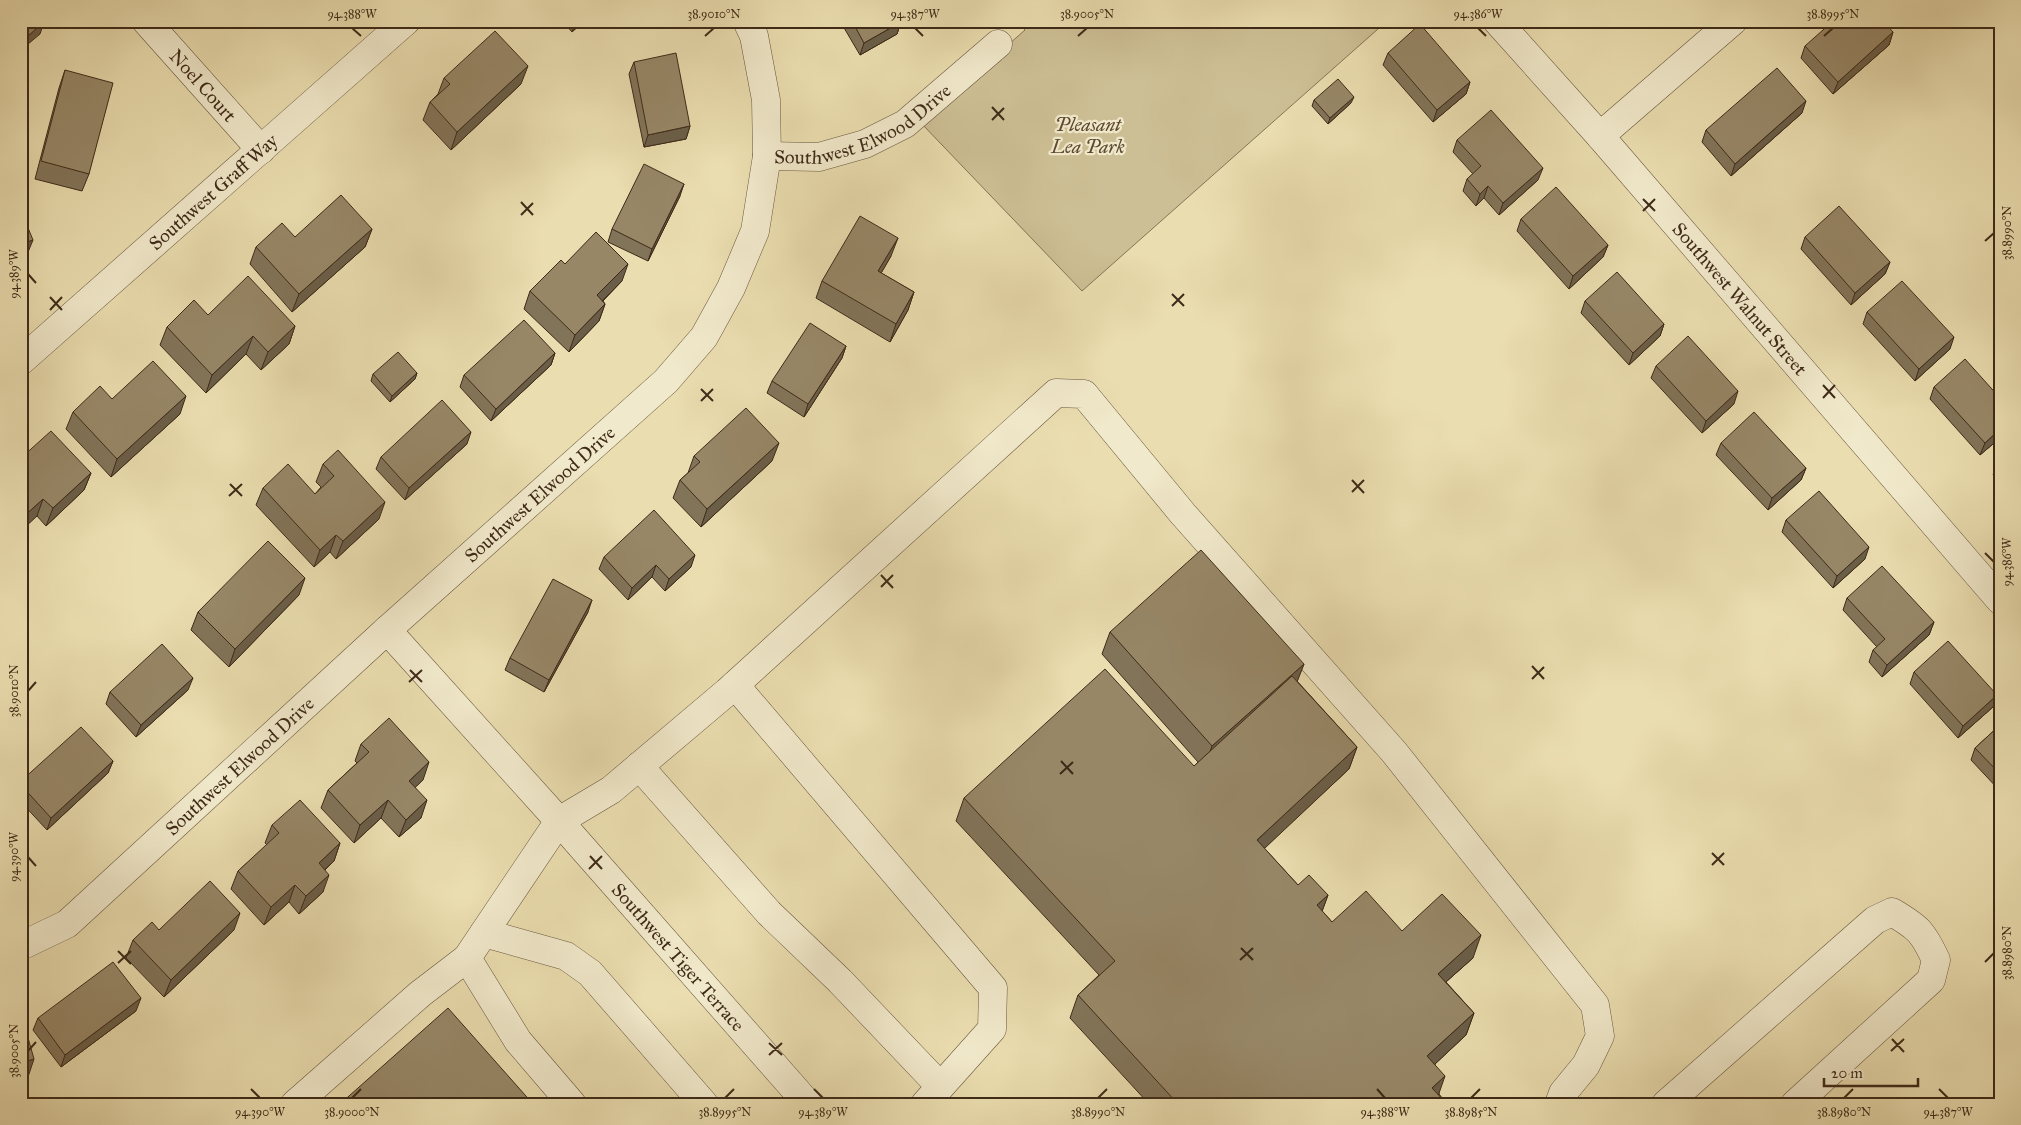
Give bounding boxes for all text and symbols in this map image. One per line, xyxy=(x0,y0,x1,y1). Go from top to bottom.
text: 94.388°W xyxy=(327,7,377,21)
text: 38.9010°N xyxy=(687,7,741,21)
text: 94.387°W xyxy=(890,7,940,21)
text: 38.9005°N xyxy=(1060,7,1114,21)
text: 94.386°W xyxy=(1454,7,1503,21)
text: 38.8995°N xyxy=(1806,7,1860,21)
street label: Noel Court xyxy=(165,45,241,127)
street label: Southwest Elwood Drive xyxy=(774,79,956,169)
park label: Pleasant Lea Park xyxy=(1050,113,1125,158)
street label: Southwest Graff Way xyxy=(144,128,283,255)
text: 38.8990°N xyxy=(2000,206,2014,260)
street label: Southwest Walnut Street xyxy=(1668,218,1812,380)
text: 94.389°W xyxy=(7,249,21,299)
street label: Southwest Elwood Drive xyxy=(460,421,620,567)
text: 94.386°W xyxy=(2000,537,2014,586)
text: 38.9010°N xyxy=(7,664,21,718)
street label: Southwest Elwood Drive xyxy=(161,692,319,840)
text: 94.390°W xyxy=(7,831,21,882)
street label: Southwest Tiger Terrace xyxy=(607,878,750,1036)
text: 38.8980°N xyxy=(2000,926,2014,980)
text: 38.9005°N xyxy=(7,1024,21,1078)
scale bar xyxy=(1824,1055,1917,1087)
text: 20 m xyxy=(1831,1064,1863,1082)
text: 94.390°W xyxy=(235,1105,286,1119)
text: 38.9000°N xyxy=(324,1105,380,1119)
text: 38.8995°N xyxy=(698,1105,752,1119)
text: 94.389°W xyxy=(798,1105,848,1119)
text: 38.8990°N xyxy=(1071,1105,1125,1119)
text: 94.388°W xyxy=(1360,1105,1410,1119)
text: 38.8985°N xyxy=(1445,1105,1497,1119)
text: 38.8980°N xyxy=(1817,1105,1871,1119)
text: 94.387°W xyxy=(1923,1105,1973,1119)

